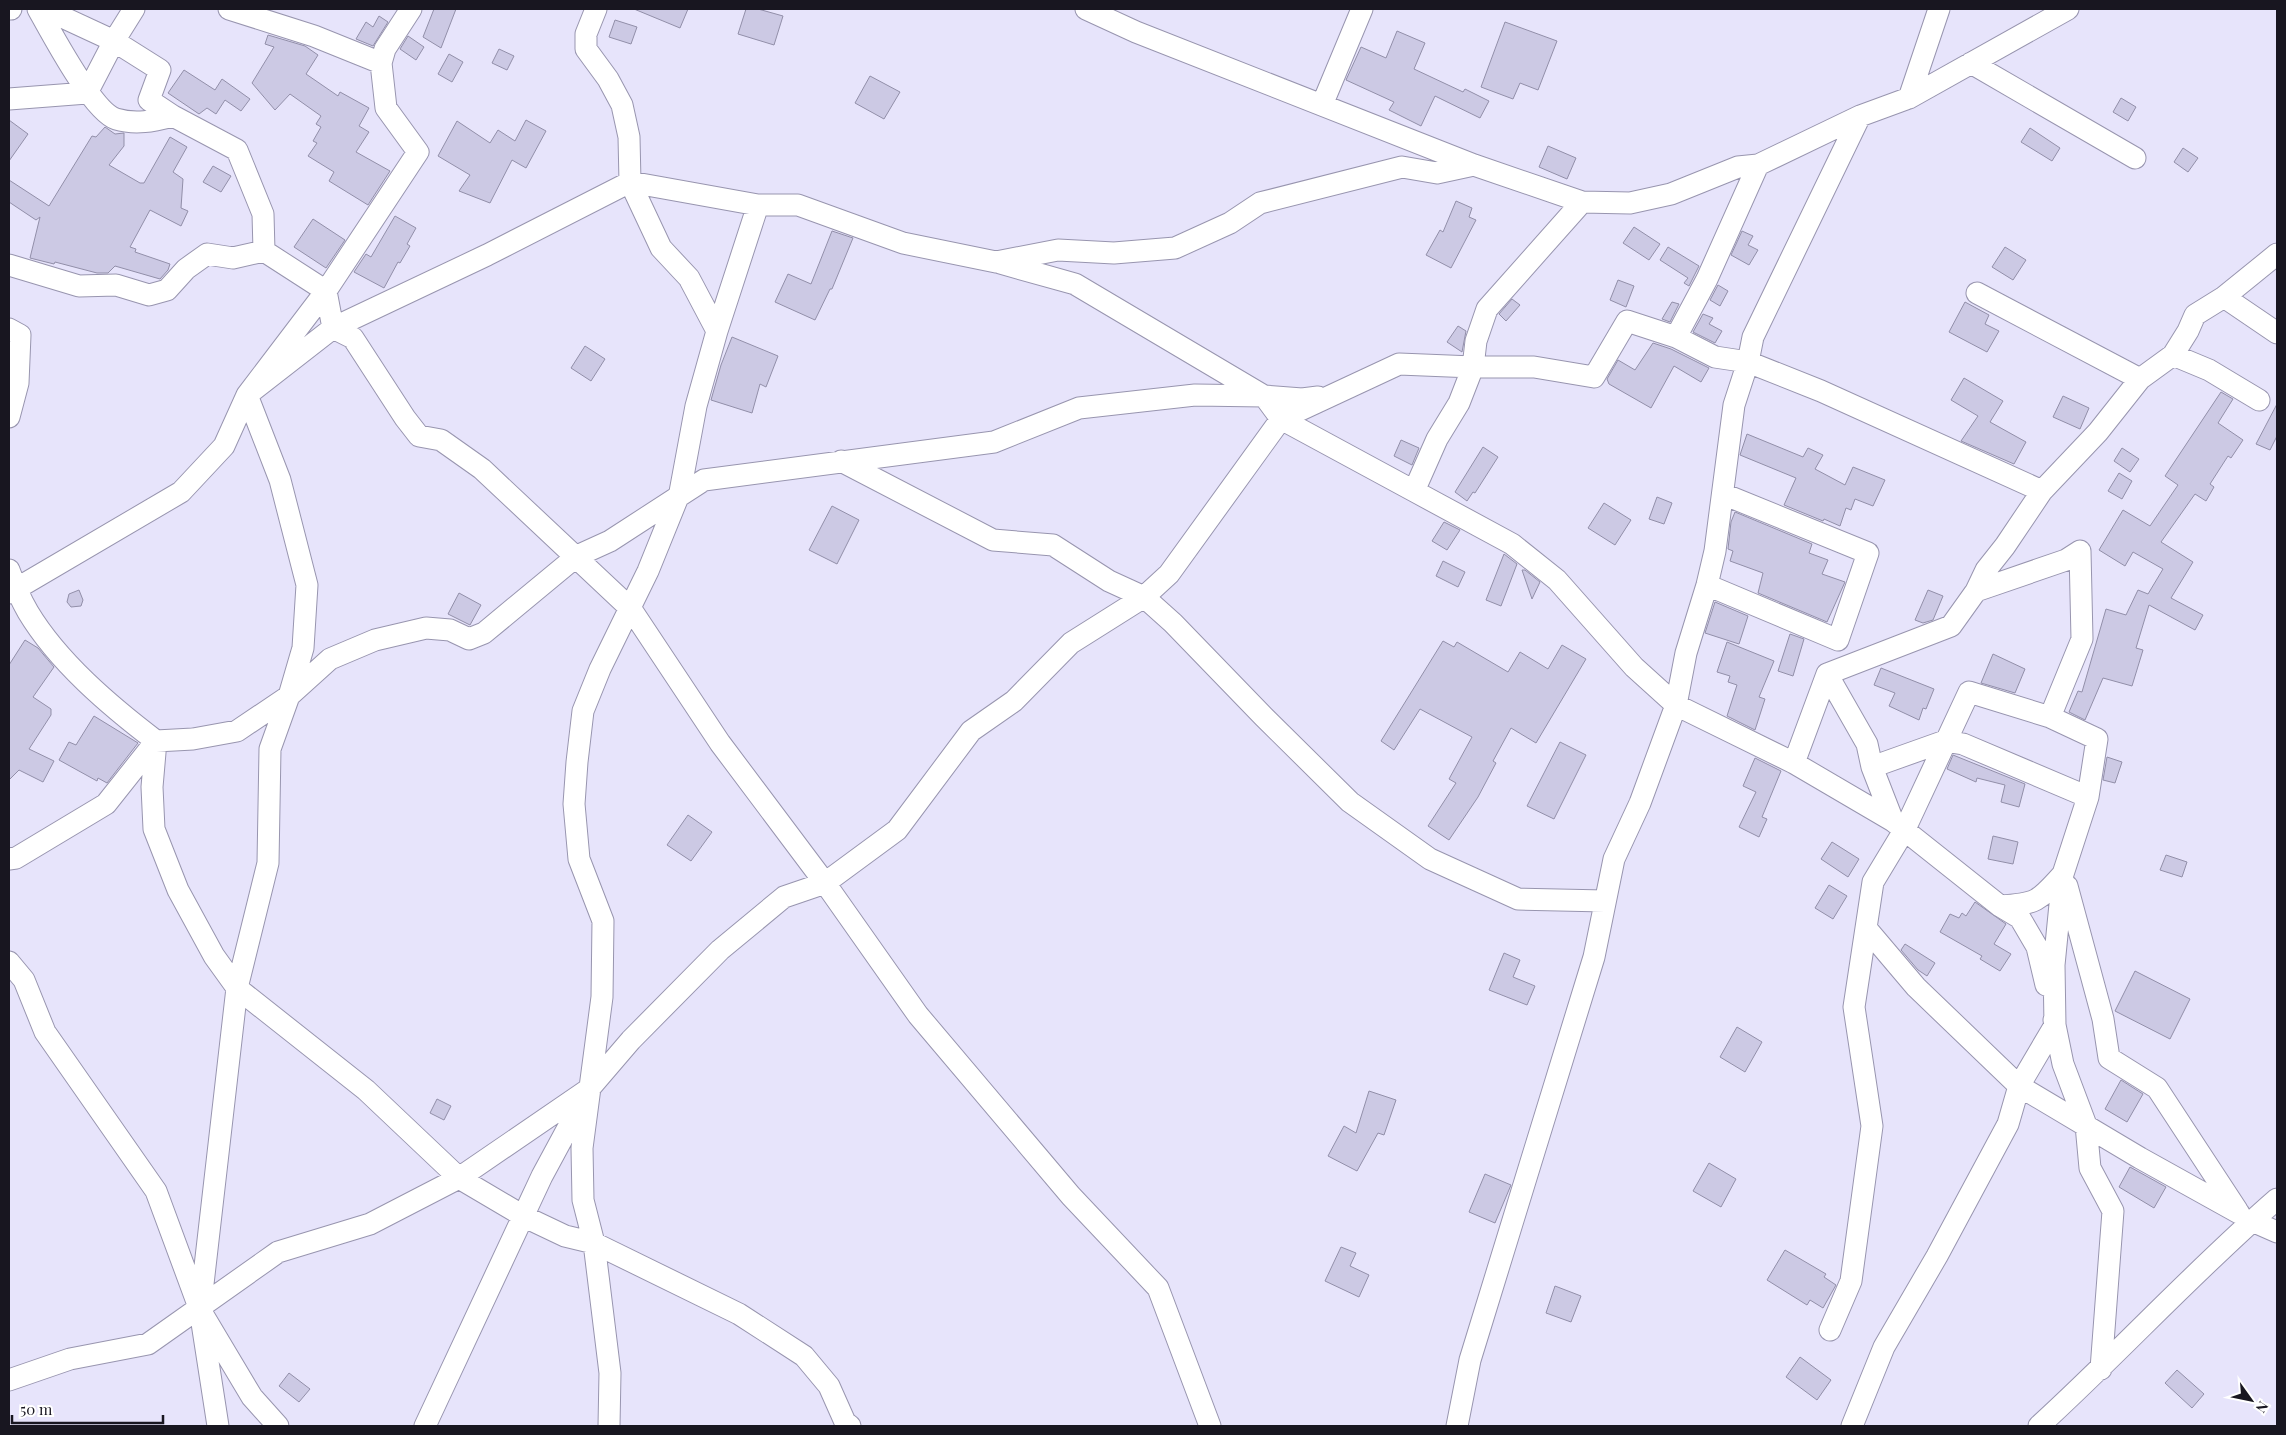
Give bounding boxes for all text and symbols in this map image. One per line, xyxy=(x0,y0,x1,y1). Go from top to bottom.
north arrow xyxy=(2226,1375,2276,1425)
scale bar xyxy=(12,1392,164,1424)
text: N xyxy=(2252,1398,2273,1417)
text: 50 m xyxy=(20,1399,53,1419)

